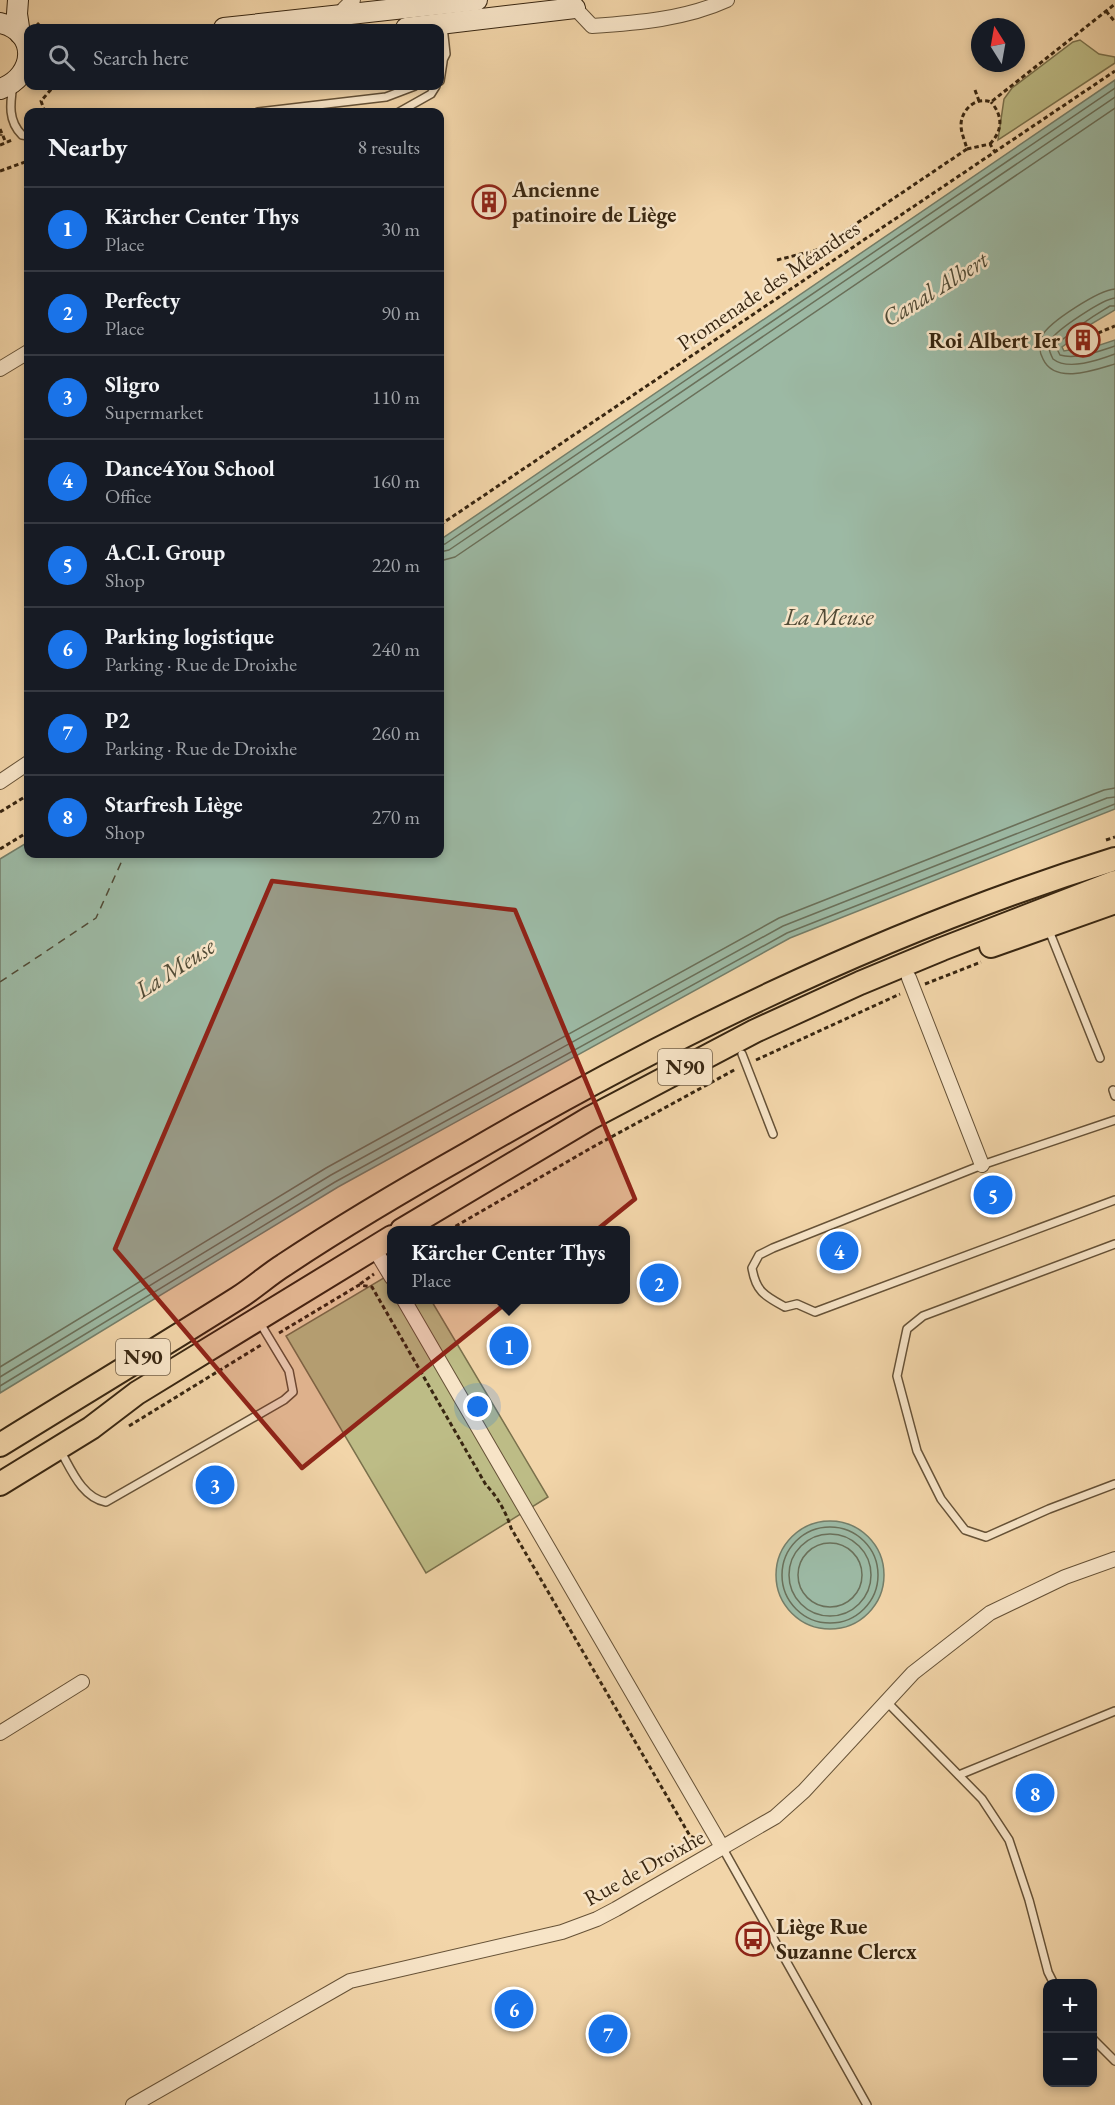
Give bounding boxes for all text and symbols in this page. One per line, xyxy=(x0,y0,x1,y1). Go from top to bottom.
north arrow xyxy=(971,18,1025,72)
search box xyxy=(24,24,444,90)
icon: search xyxy=(45,41,78,74)
text: Search here xyxy=(93,43,188,72)
text: Nearby xyxy=(48,130,128,164)
text: 8 results xyxy=(357,134,420,160)
place label: Ancienne patinoire de Liège xyxy=(511,175,676,229)
building icon: Ancienne patinoire de Liège xyxy=(471,184,507,220)
text: Kärcher Center Thys xyxy=(105,202,299,231)
street label: Promenade des Méandres xyxy=(671,213,865,357)
text: 1 xyxy=(62,216,73,242)
text: 30 m xyxy=(381,216,420,242)
text: Place xyxy=(105,231,144,257)
water label: Canal Albert xyxy=(876,243,994,333)
text: Perfecty xyxy=(105,286,180,315)
text: 2 xyxy=(62,300,73,326)
text: 90 m xyxy=(381,300,420,326)
text: Place xyxy=(105,315,144,341)
building icon: Roi Albert Ier xyxy=(1065,322,1101,358)
place label: Roi Albert Ier xyxy=(928,326,1061,355)
text: Sligro xyxy=(105,370,160,399)
text: 3 xyxy=(62,384,73,410)
text: 110 m xyxy=(372,384,420,410)
text: Supermarket xyxy=(105,399,203,425)
text: Dance4You School xyxy=(105,454,275,483)
text: 4 xyxy=(62,468,73,494)
text: 160 m xyxy=(372,468,420,494)
text: Office xyxy=(105,483,151,509)
text: A.C.I. Group xyxy=(105,538,225,567)
text: 5 xyxy=(62,552,73,578)
text: 220 m xyxy=(372,552,420,578)
text: Shop xyxy=(105,567,145,593)
water label: La Meuse xyxy=(783,601,875,632)
text: Parking logistique xyxy=(105,622,274,651)
text: 6 xyxy=(62,636,73,662)
text: 240 m xyxy=(372,636,420,662)
text: Parking · Rue de Droixhe xyxy=(105,651,297,677)
text: P2 xyxy=(105,706,130,735)
text: 7 xyxy=(62,720,73,746)
text: 260 m xyxy=(372,720,420,746)
text: Parking · Rue de Droixhe xyxy=(105,735,297,761)
text: Starfresh Liège xyxy=(105,790,243,819)
text: 8 xyxy=(62,804,73,830)
text: 270 m xyxy=(372,804,420,830)
text: Shop xyxy=(105,819,145,845)
water label: La Meuse xyxy=(128,930,221,1006)
road number: N90 xyxy=(658,1049,712,1085)
pin: 5 xyxy=(974,1172,1012,1218)
popup xyxy=(387,1226,630,1304)
pin: 4 xyxy=(820,1228,858,1274)
text: Kärcher Center Thys xyxy=(412,1238,605,1267)
pin: 2 xyxy=(640,1260,678,1306)
text: Place xyxy=(412,1267,451,1293)
pin: 1 xyxy=(490,1324,528,1368)
road number: N90 xyxy=(116,1339,170,1375)
your location xyxy=(463,1392,492,1421)
pin: 3 xyxy=(196,1462,234,1508)
pin: 8 xyxy=(1016,1770,1054,1816)
street label: Rue de Droixhe xyxy=(579,1822,710,1913)
place label: Liège Rue Suzanne Clercx xyxy=(776,1912,917,1966)
bus stop icon: Liège Rue Suzanne Clercx xyxy=(735,1921,771,1957)
map controls xyxy=(1043,1979,1097,2087)
button: + xyxy=(1043,1979,1097,2033)
pin: 6 xyxy=(494,1986,534,2032)
pin: 7 xyxy=(588,2012,628,2056)
button: − xyxy=(1043,2033,1097,2087)

